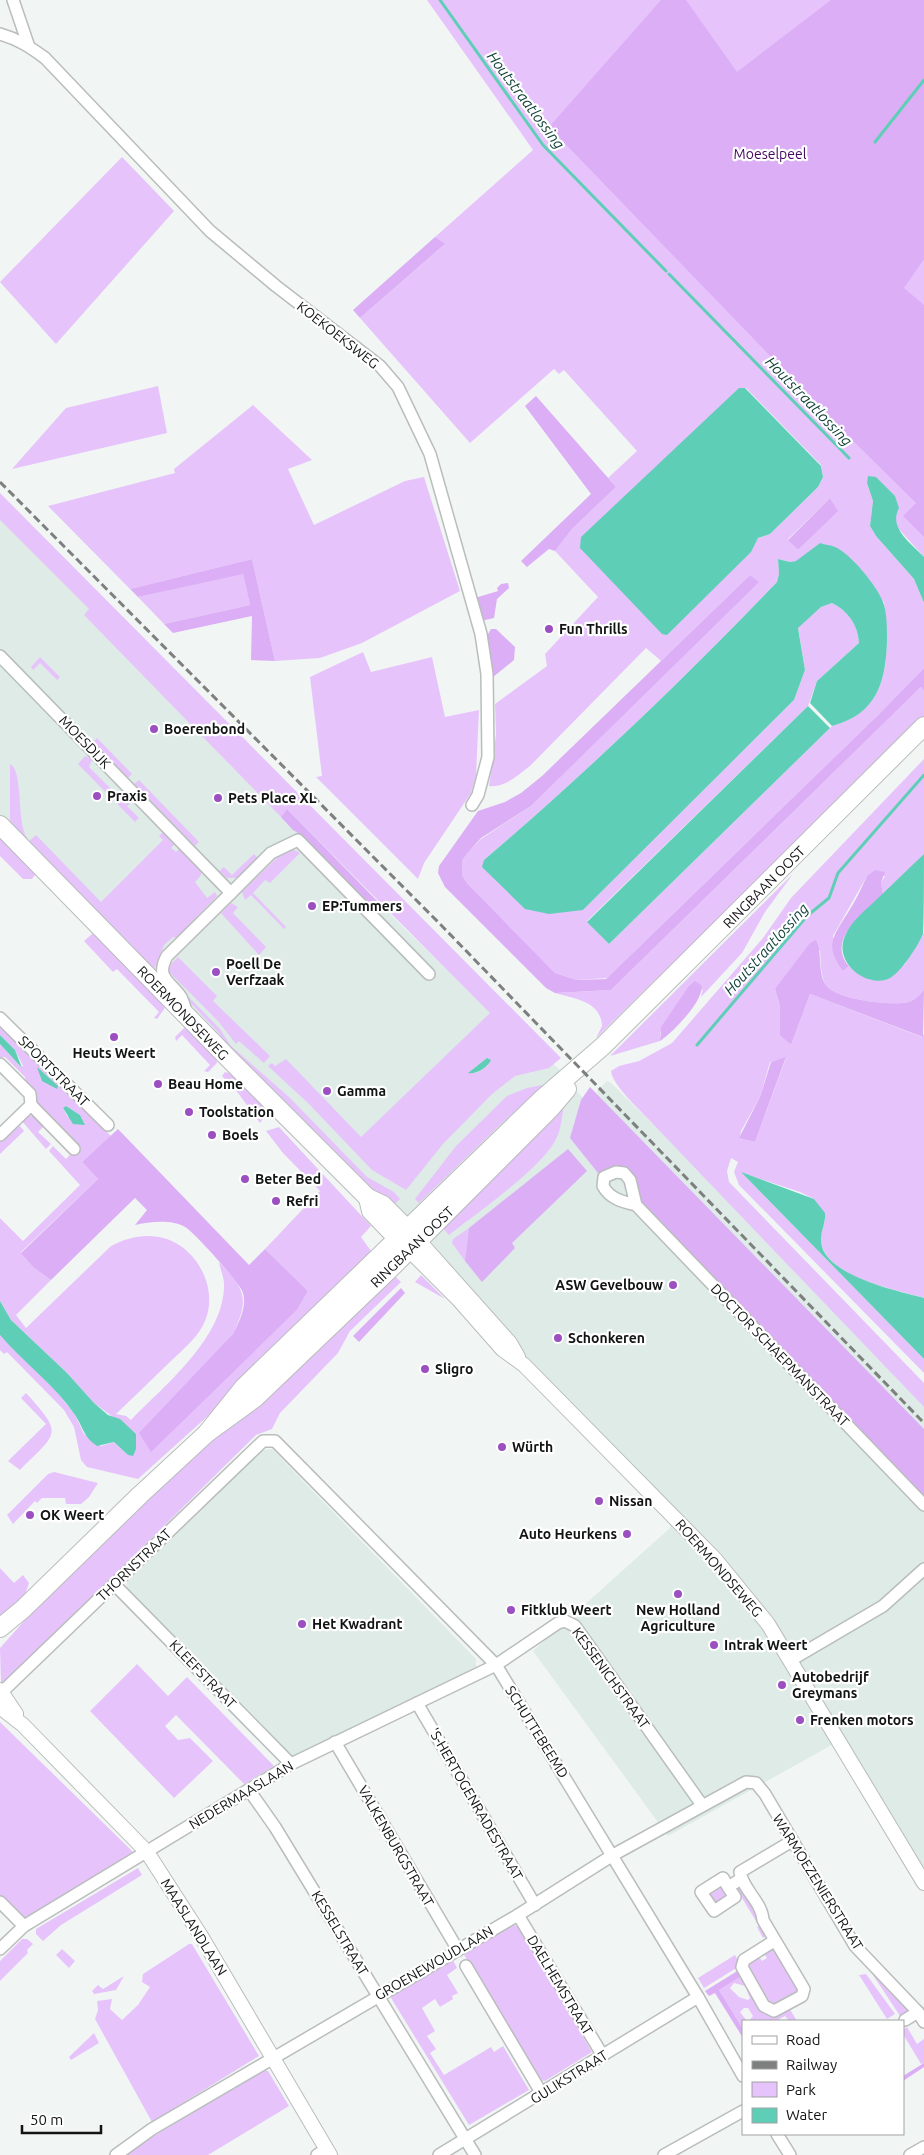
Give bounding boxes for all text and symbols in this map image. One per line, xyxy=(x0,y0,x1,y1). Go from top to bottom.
water label: Houtstraatlossing xyxy=(484,48,568,152)
park label: Moeselpeel xyxy=(734,146,807,162)
street label: KOEKOEKSWEG xyxy=(294,298,382,372)
water label: Houtstraatlossing xyxy=(762,353,856,449)
place label: Fun Thrills xyxy=(559,621,628,637)
marker: Fun Thrills xyxy=(543,623,555,635)
street label: MOESDIJK xyxy=(56,712,114,772)
place label: Boerenbond xyxy=(164,721,245,737)
marker: Boerenbond xyxy=(148,723,160,735)
place label: Praxis xyxy=(107,788,148,804)
marker: Praxis xyxy=(91,790,103,802)
place label: Pets Place XL xyxy=(228,790,317,806)
marker: Pets Place XL xyxy=(212,792,224,804)
street label: RINGBAAN OOST xyxy=(720,843,808,931)
place label: EP:Tummers xyxy=(322,898,403,914)
marker: EP:Tummers xyxy=(306,900,318,912)
water label: Houtstraatlossing xyxy=(720,900,812,998)
place label: Poell De Verfzaak xyxy=(226,956,285,988)
street label: ROERMONDSEWEG xyxy=(134,963,232,1063)
marker: Poell De Verfzaak xyxy=(210,966,222,978)
marker: Heuts Weert xyxy=(108,1031,120,1043)
street label: SPORTSTRAAT xyxy=(15,1032,93,1110)
place label: Heuts Weert xyxy=(72,1045,156,1061)
place label: Beau Home xyxy=(168,1076,243,1092)
marker: Beau Home xyxy=(152,1078,164,1090)
place label: Gamma xyxy=(337,1083,386,1099)
marker: Gamma xyxy=(321,1085,333,1097)
place label: Toolstation xyxy=(199,1104,274,1120)
marker: Toolstation xyxy=(183,1106,195,1118)
place label: Boels xyxy=(222,1127,259,1143)
marker: Boels xyxy=(206,1129,218,1141)
place label: Beter Bed xyxy=(255,1171,321,1187)
marker: Beter Bed xyxy=(239,1173,251,1185)
place label: Refri xyxy=(286,1193,318,1209)
marker: Refri xyxy=(270,1195,282,1207)
street label: RINGBAAN OOST xyxy=(367,1203,457,1291)
place label: ASW Gevelbouw xyxy=(555,1277,663,1293)
marker: ASW Gevelbouw xyxy=(667,1279,679,1291)
street label: DOCTOR SCHAEPMANSTRAAT xyxy=(708,1280,853,1430)
place label: Schonkeren xyxy=(568,1330,645,1346)
marker: Schonkeren xyxy=(552,1332,564,1344)
place label: Sligro xyxy=(435,1361,473,1377)
marker: Sligro xyxy=(419,1363,431,1375)
place label: Würth xyxy=(512,1439,553,1455)
marker: Würth xyxy=(496,1441,508,1453)
place label: Nissan xyxy=(609,1493,652,1509)
marker: Nissan xyxy=(593,1495,605,1507)
place label: OK Weert xyxy=(40,1507,104,1523)
marker: OK Weert xyxy=(24,1509,36,1521)
street label: ROERMONDSEWEG xyxy=(672,1516,766,1620)
street label: THORNSTRAAT xyxy=(94,1525,175,1604)
place label: Auto Heurkens xyxy=(519,1526,617,1542)
marker: Auto Heurkens xyxy=(621,1528,633,1540)
marker: New Holland Agriculture xyxy=(672,1588,684,1600)
place label: Fitklub Weert xyxy=(521,1602,612,1618)
place label: New Holland Agriculture xyxy=(636,1602,720,1634)
marker: Fitklub Weert xyxy=(505,1604,517,1616)
place label: Het Kwadrant xyxy=(312,1616,403,1632)
marker: Het Kwadrant xyxy=(296,1618,308,1630)
street label: KESSENICHSTRAAT xyxy=(569,1624,653,1732)
street label: KLEEFSTRAAT xyxy=(166,1637,240,1712)
place label: Intrak Weert xyxy=(724,1637,808,1653)
marker: Intrak Weert xyxy=(708,1639,720,1651)
place label: Autobedrijf Greymans xyxy=(792,1669,869,1701)
marker: Autobedrijf Greymans xyxy=(776,1679,788,1691)
street label: SCHUTTEBEEMD xyxy=(502,1683,572,1781)
place label: Frenken motors xyxy=(810,1712,914,1728)
marker: Frenken motors xyxy=(794,1714,806,1726)
street label: 'S-HERTOGENRADESTRAAT xyxy=(426,1725,526,1883)
street label: NEDERMAASLAAN xyxy=(186,1758,296,1832)
street label: VALKENBURGSTRAAT xyxy=(355,1783,437,1910)
street label: WARMOEZENIERSTRAAT xyxy=(770,1811,867,1953)
street label: MAASLANDLAAN xyxy=(158,1876,230,1978)
street label: KESSELSTRAAT xyxy=(308,1888,372,1979)
street label: GROENEWOUDLAAN xyxy=(372,1923,496,2003)
street label: DAELHEMSTRAAT xyxy=(524,1932,596,2038)
legend xyxy=(742,2020,904,2135)
text: Road xyxy=(786,2031,821,2048)
street label: GULIKSTRAAT xyxy=(527,2047,611,2107)
text: Railway xyxy=(786,2056,837,2073)
text: Park xyxy=(786,2081,816,2098)
scale bar xyxy=(22,2102,101,2134)
text: Water xyxy=(786,2106,827,2123)
text: 50 m xyxy=(30,2111,63,2128)

